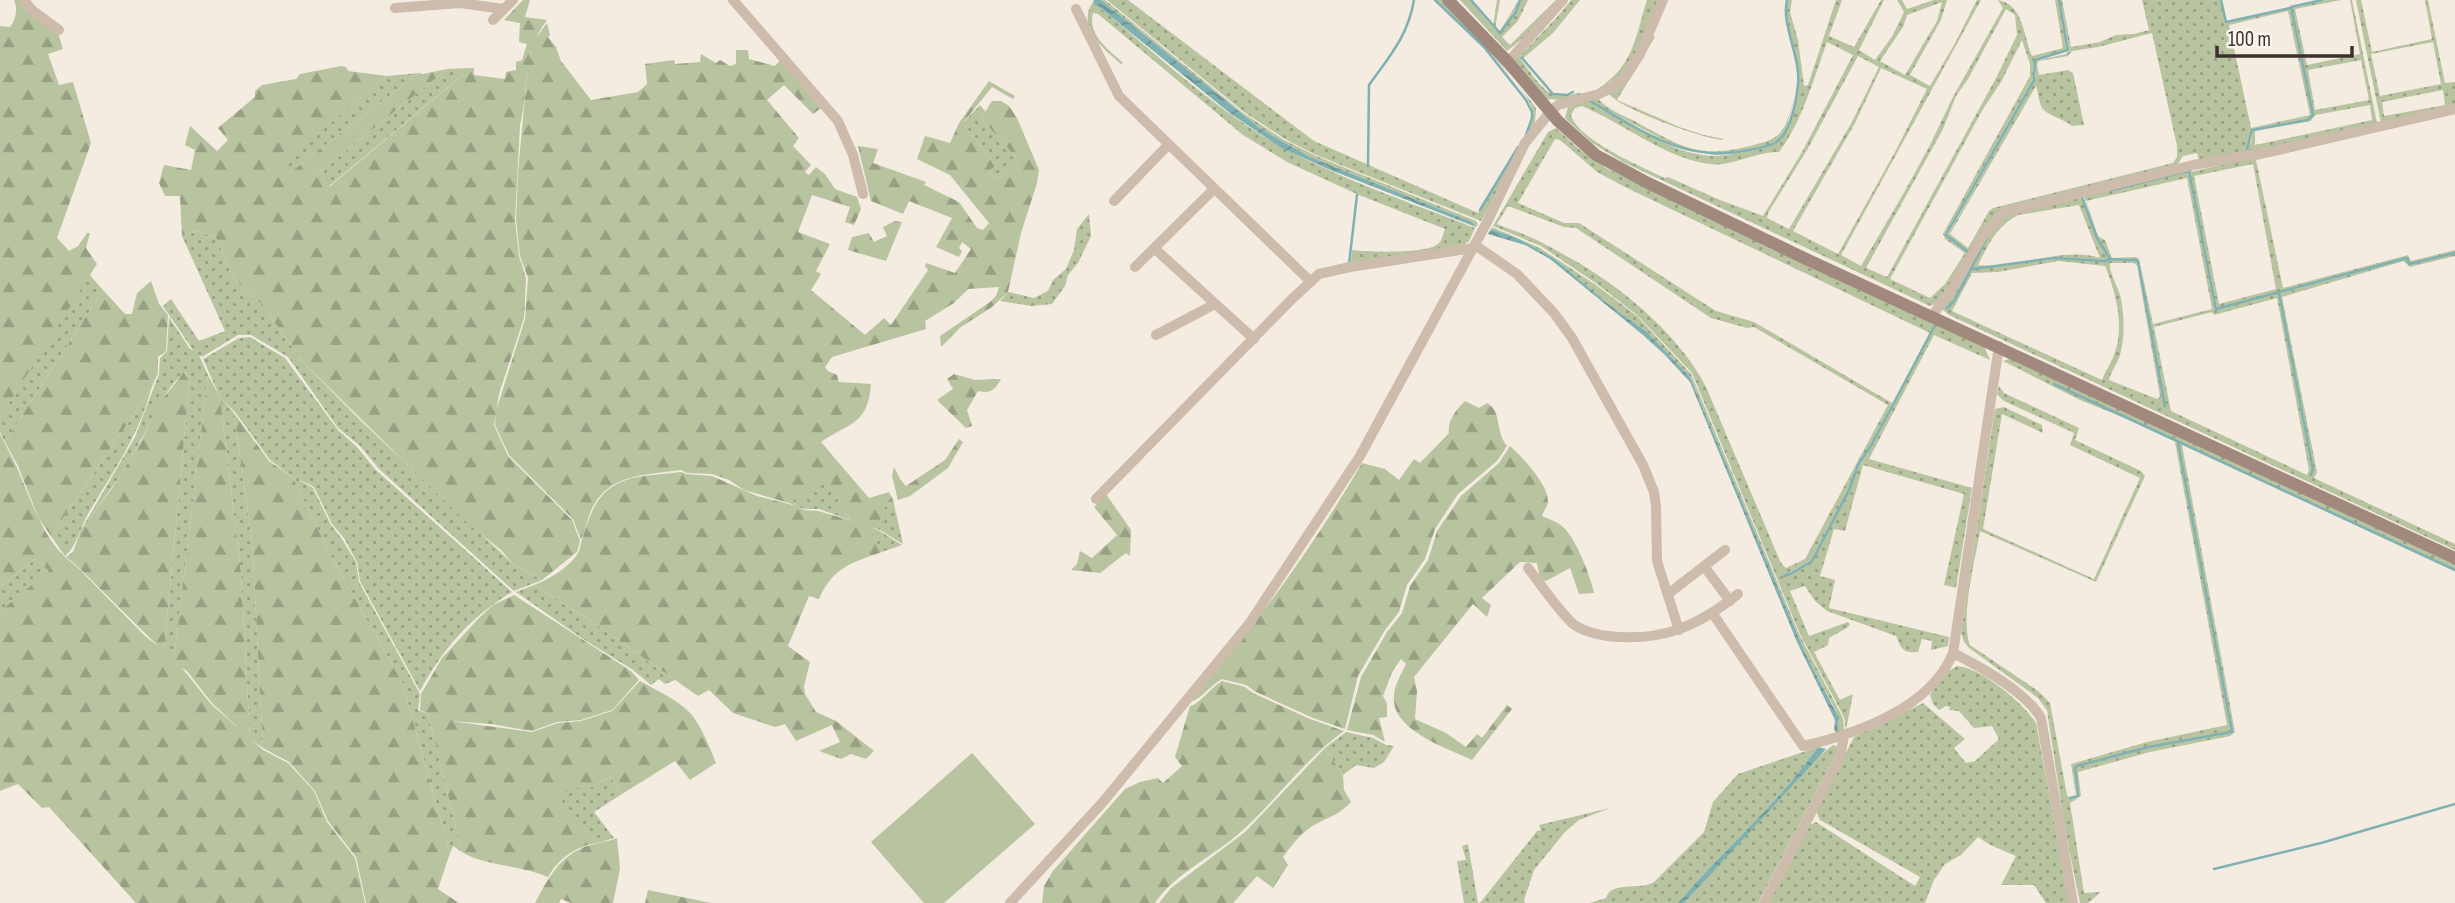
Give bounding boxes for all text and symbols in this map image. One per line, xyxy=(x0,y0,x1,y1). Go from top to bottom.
scale bar xyxy=(2217,14,2352,58)
text: 100 m xyxy=(2228,27,2271,52)

